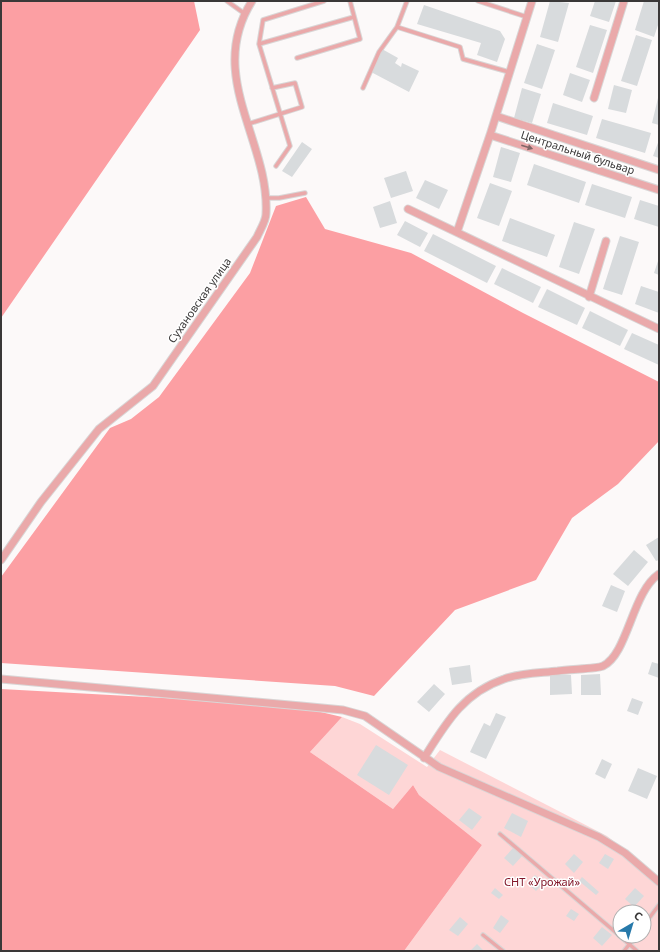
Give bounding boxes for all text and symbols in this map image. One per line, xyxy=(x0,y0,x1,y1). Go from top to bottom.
street label: Центральный бульвар xyxy=(519,126,637,178)
one-way arrow xyxy=(522,144,534,150)
street label: Сухановская улица xyxy=(164,254,234,346)
park label: СНТ «Урожай» xyxy=(504,874,580,889)
north arrow xyxy=(612,904,652,944)
text: С xyxy=(631,908,646,924)

